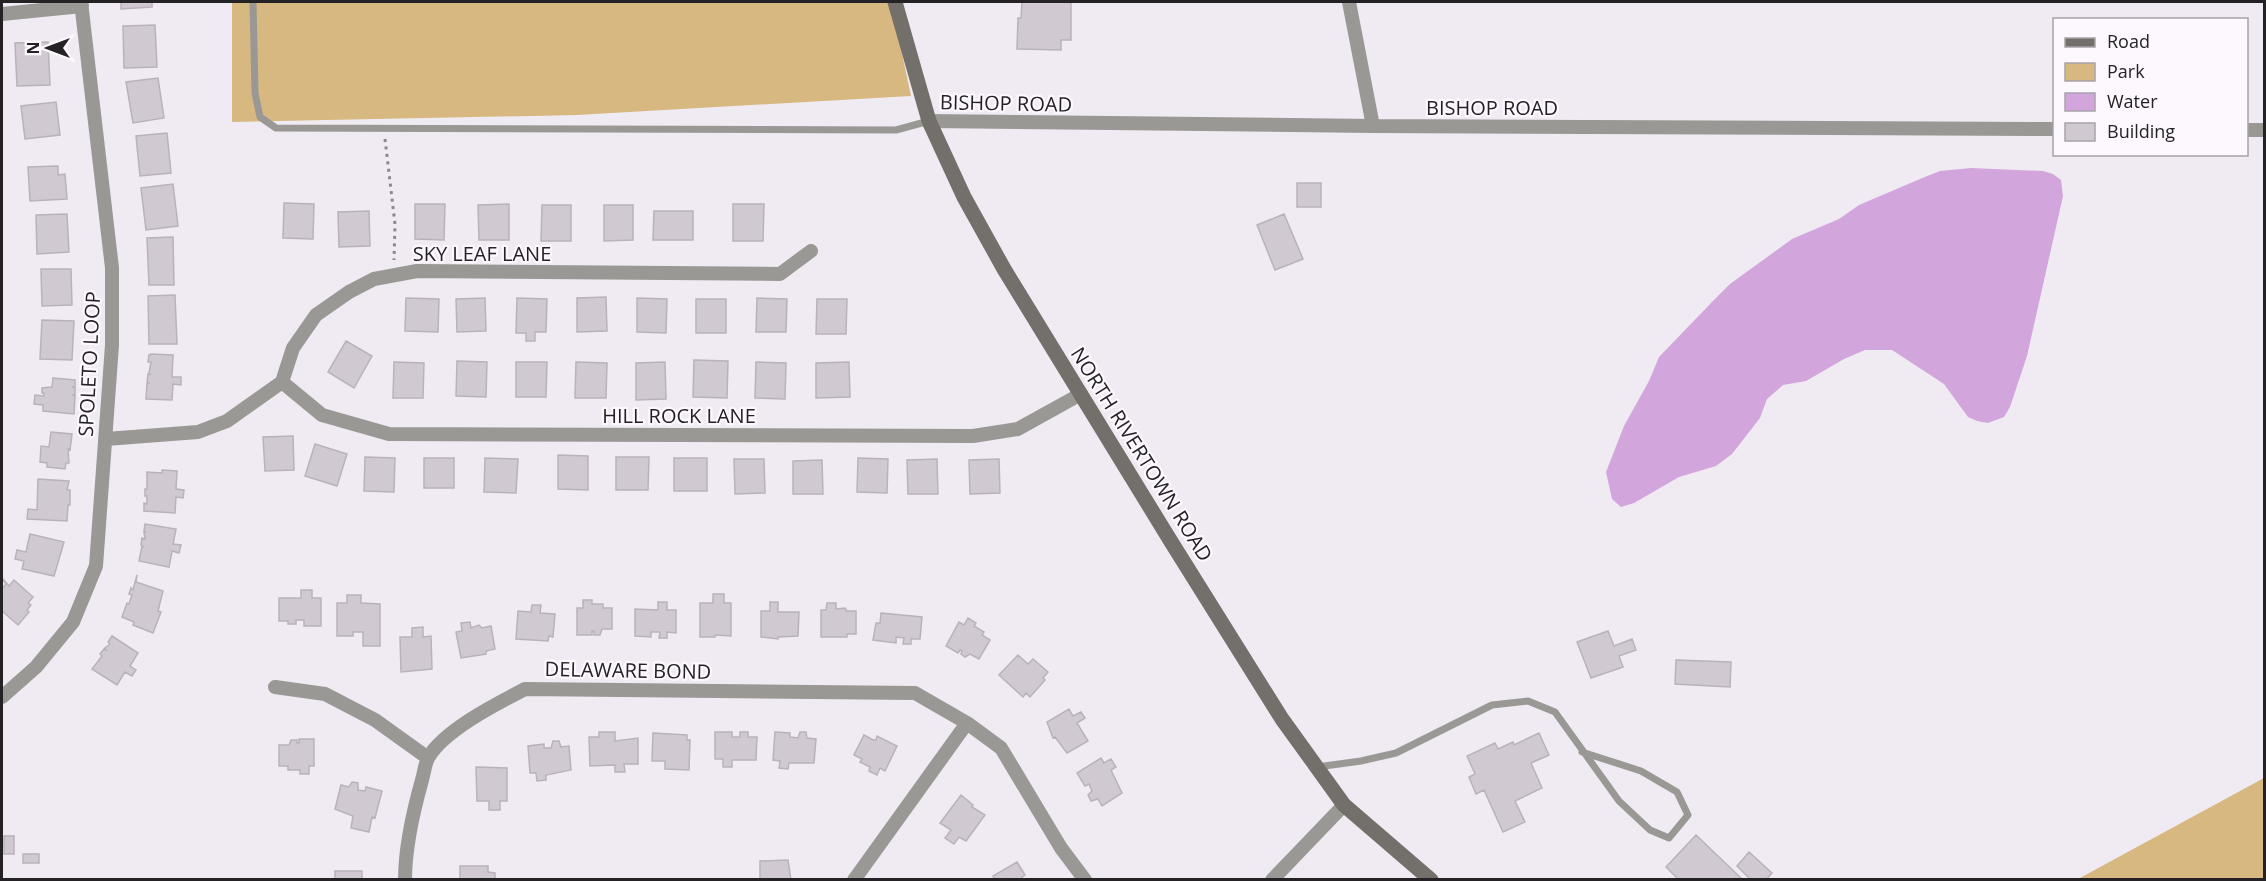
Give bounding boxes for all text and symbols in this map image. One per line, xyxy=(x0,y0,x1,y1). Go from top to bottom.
north arrow xyxy=(18,18,78,78)
legend xyxy=(2053,18,2248,156)
text: Road xyxy=(2107,29,2150,53)
text: N xyxy=(22,41,44,55)
text: Park xyxy=(2107,59,2145,83)
street label: BISHOP ROAD xyxy=(940,88,1072,118)
text: Water xyxy=(2107,89,2158,113)
street label: BISHOP ROAD xyxy=(1426,94,1558,121)
text: Building xyxy=(2107,119,2175,143)
street label: SKY LEAF LANE xyxy=(413,240,551,267)
street label: SPOLETO LOOP xyxy=(72,291,106,437)
street label: NORTH RIVERTOWN ROAD xyxy=(1065,342,1219,566)
street label: HILL ROCK LANE xyxy=(602,402,756,429)
street label: DELAWARE BOND xyxy=(545,655,711,685)

